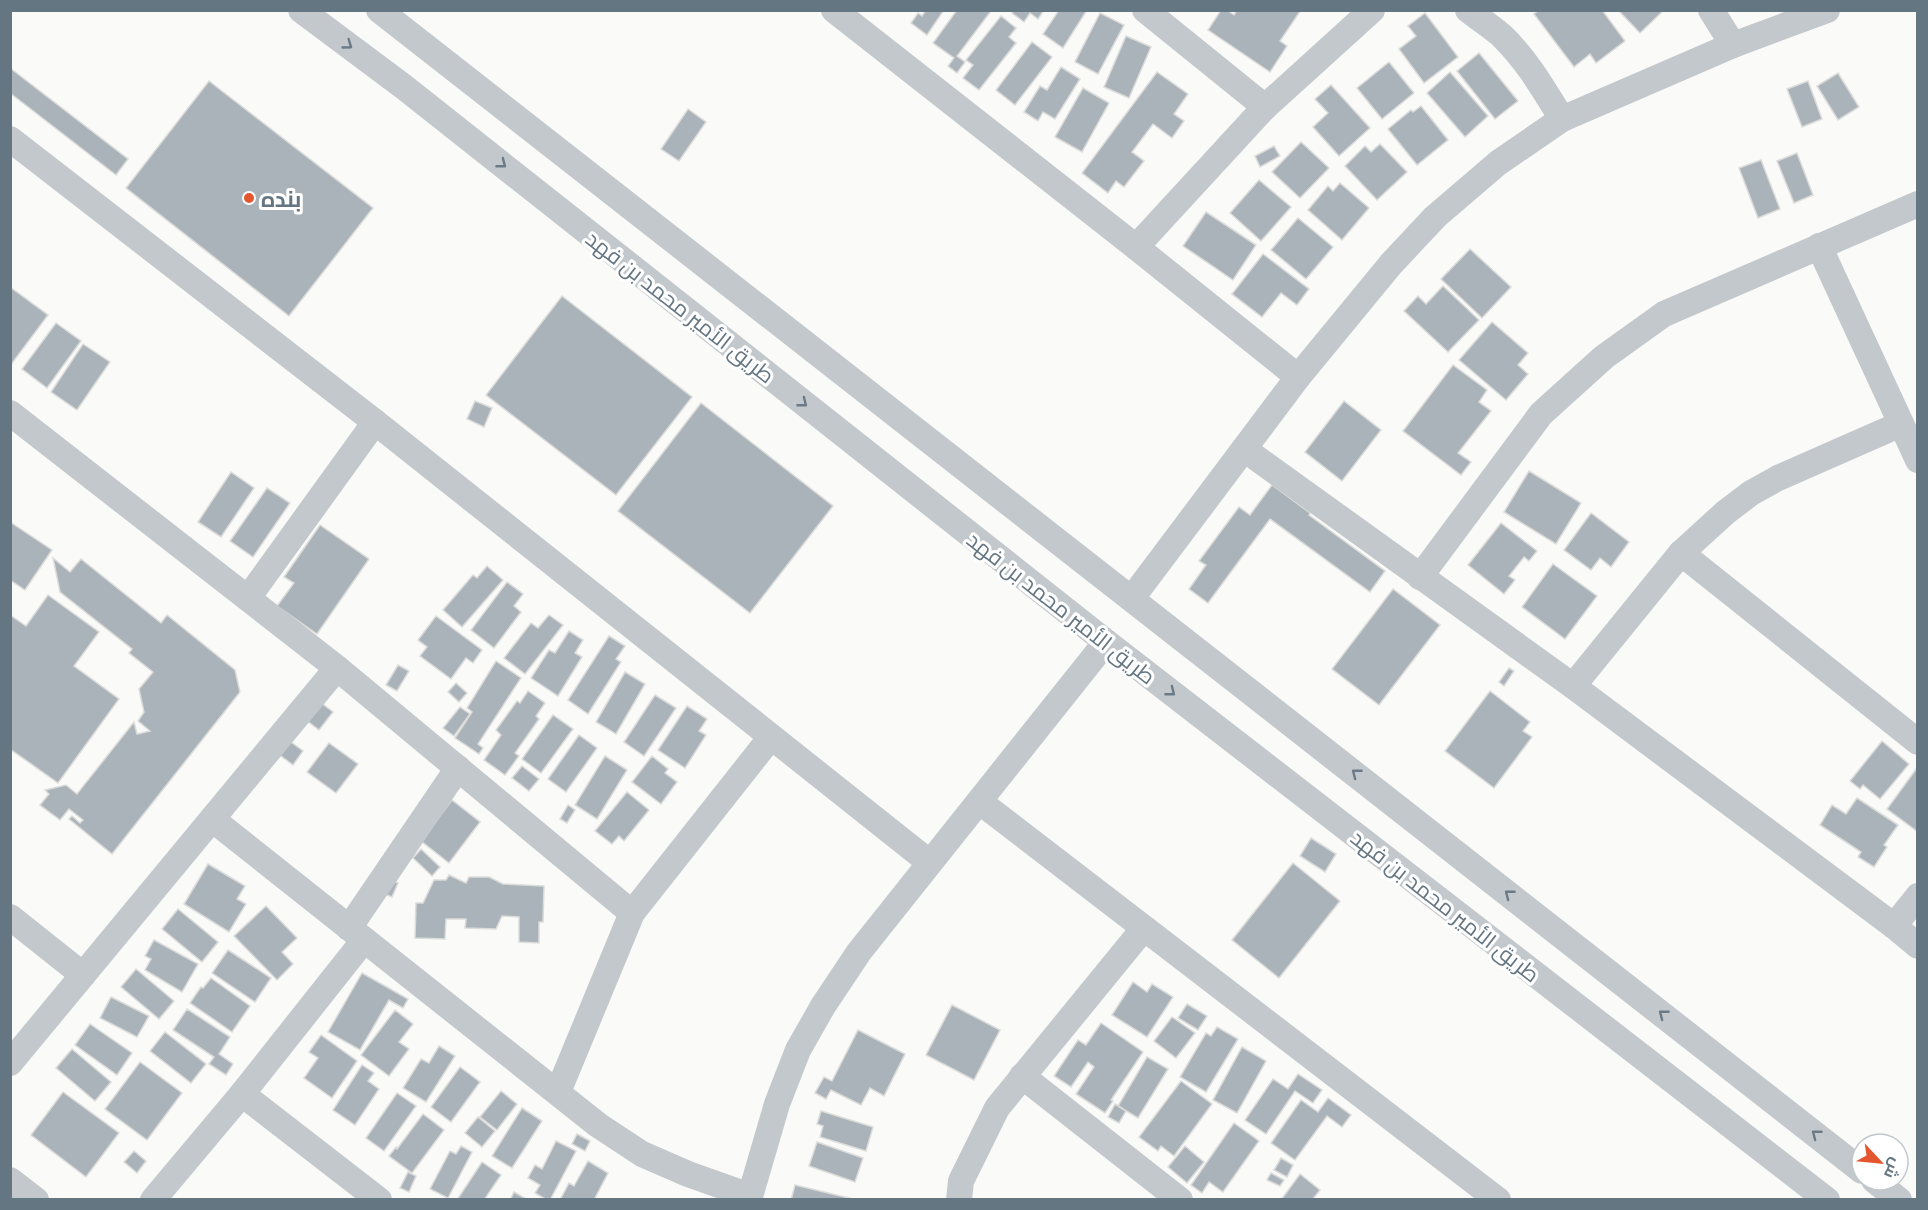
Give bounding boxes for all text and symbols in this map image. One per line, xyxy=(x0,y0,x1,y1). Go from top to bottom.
one-way arrow xyxy=(341,38,352,49)
one-way arrow xyxy=(495,157,506,168)
place label: بنده xyxy=(261,185,301,212)
marker: بنده xyxy=(242,191,256,205)
street label: طريق الأمير محمد بن فهد xyxy=(580,224,780,389)
one-way arrow xyxy=(796,395,807,406)
street label: طريق الأمير محمد بن فهد xyxy=(961,525,1161,690)
one-way arrow xyxy=(1164,685,1175,696)
one-way arrow xyxy=(1351,770,1362,781)
street label: طريق الأمير محمد بن فهد xyxy=(1345,823,1545,988)
one-way arrow xyxy=(1505,890,1516,901)
one-way arrow xyxy=(1658,1011,1669,1022)
one-way arrow xyxy=(1812,1131,1823,1142)
north arrow xyxy=(1850,1132,1910,1192)
text: ش xyxy=(1880,1155,1907,1182)

